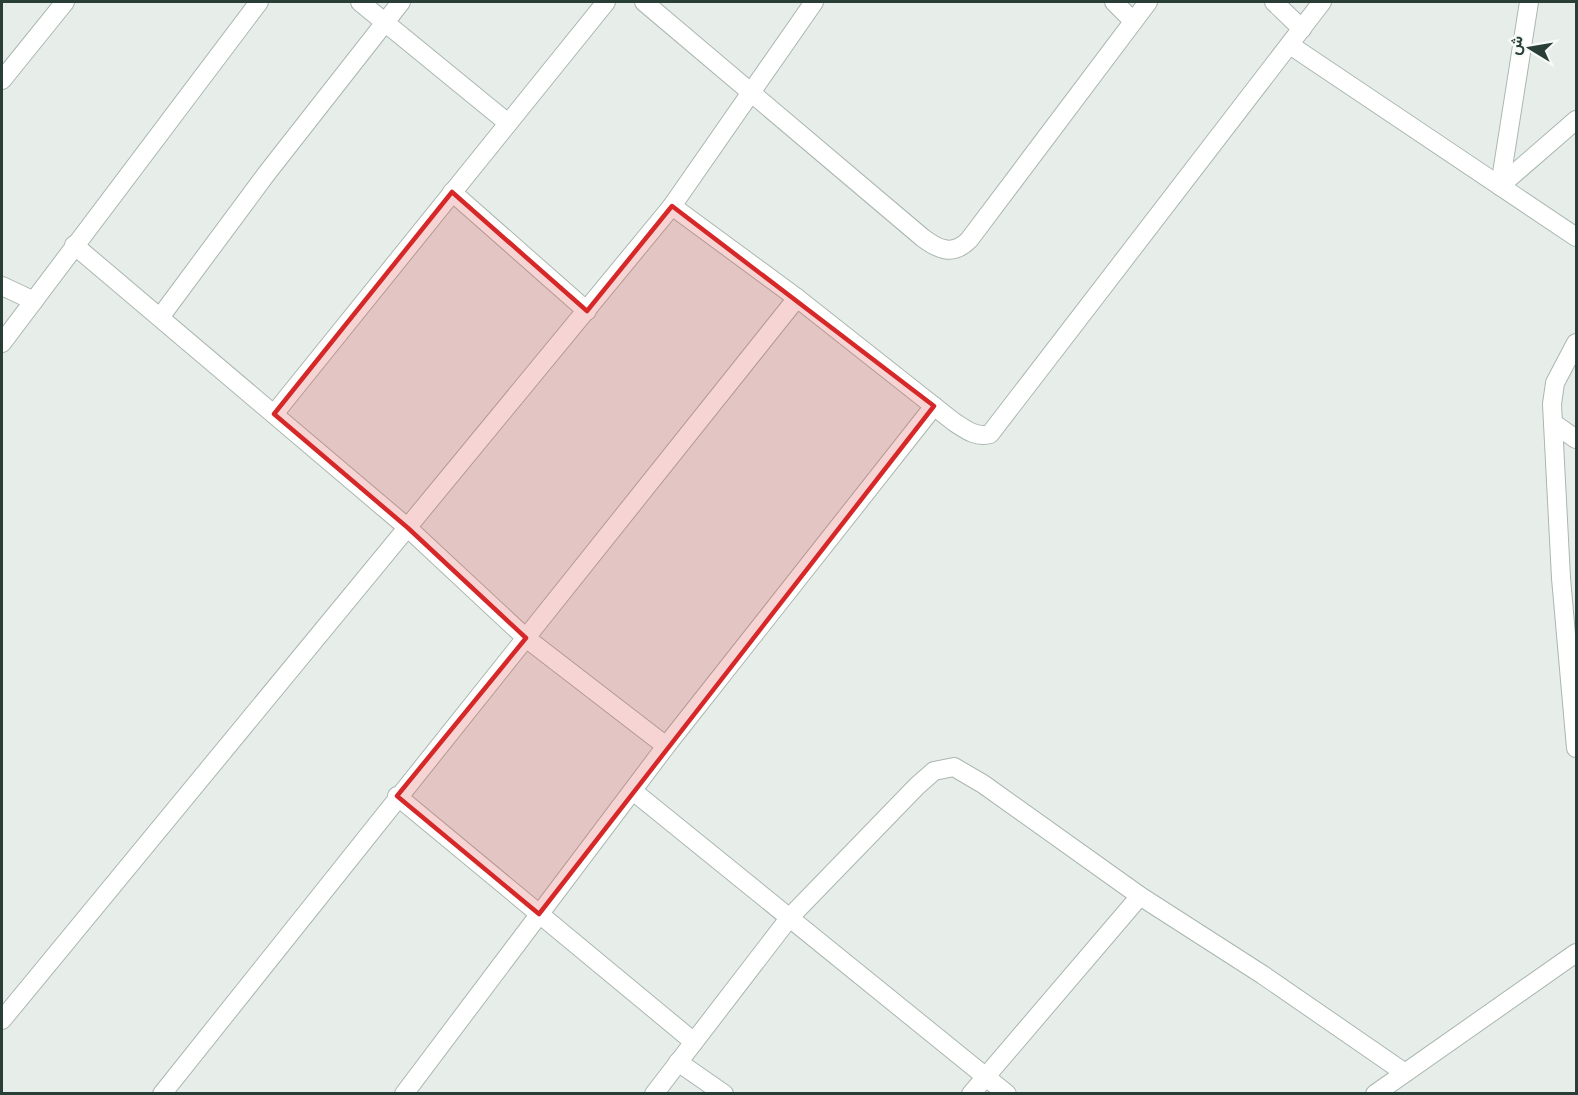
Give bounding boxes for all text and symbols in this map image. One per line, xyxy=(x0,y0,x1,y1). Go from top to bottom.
north arrow xyxy=(1500,18,1560,78)
text: ش xyxy=(1505,34,1527,56)

